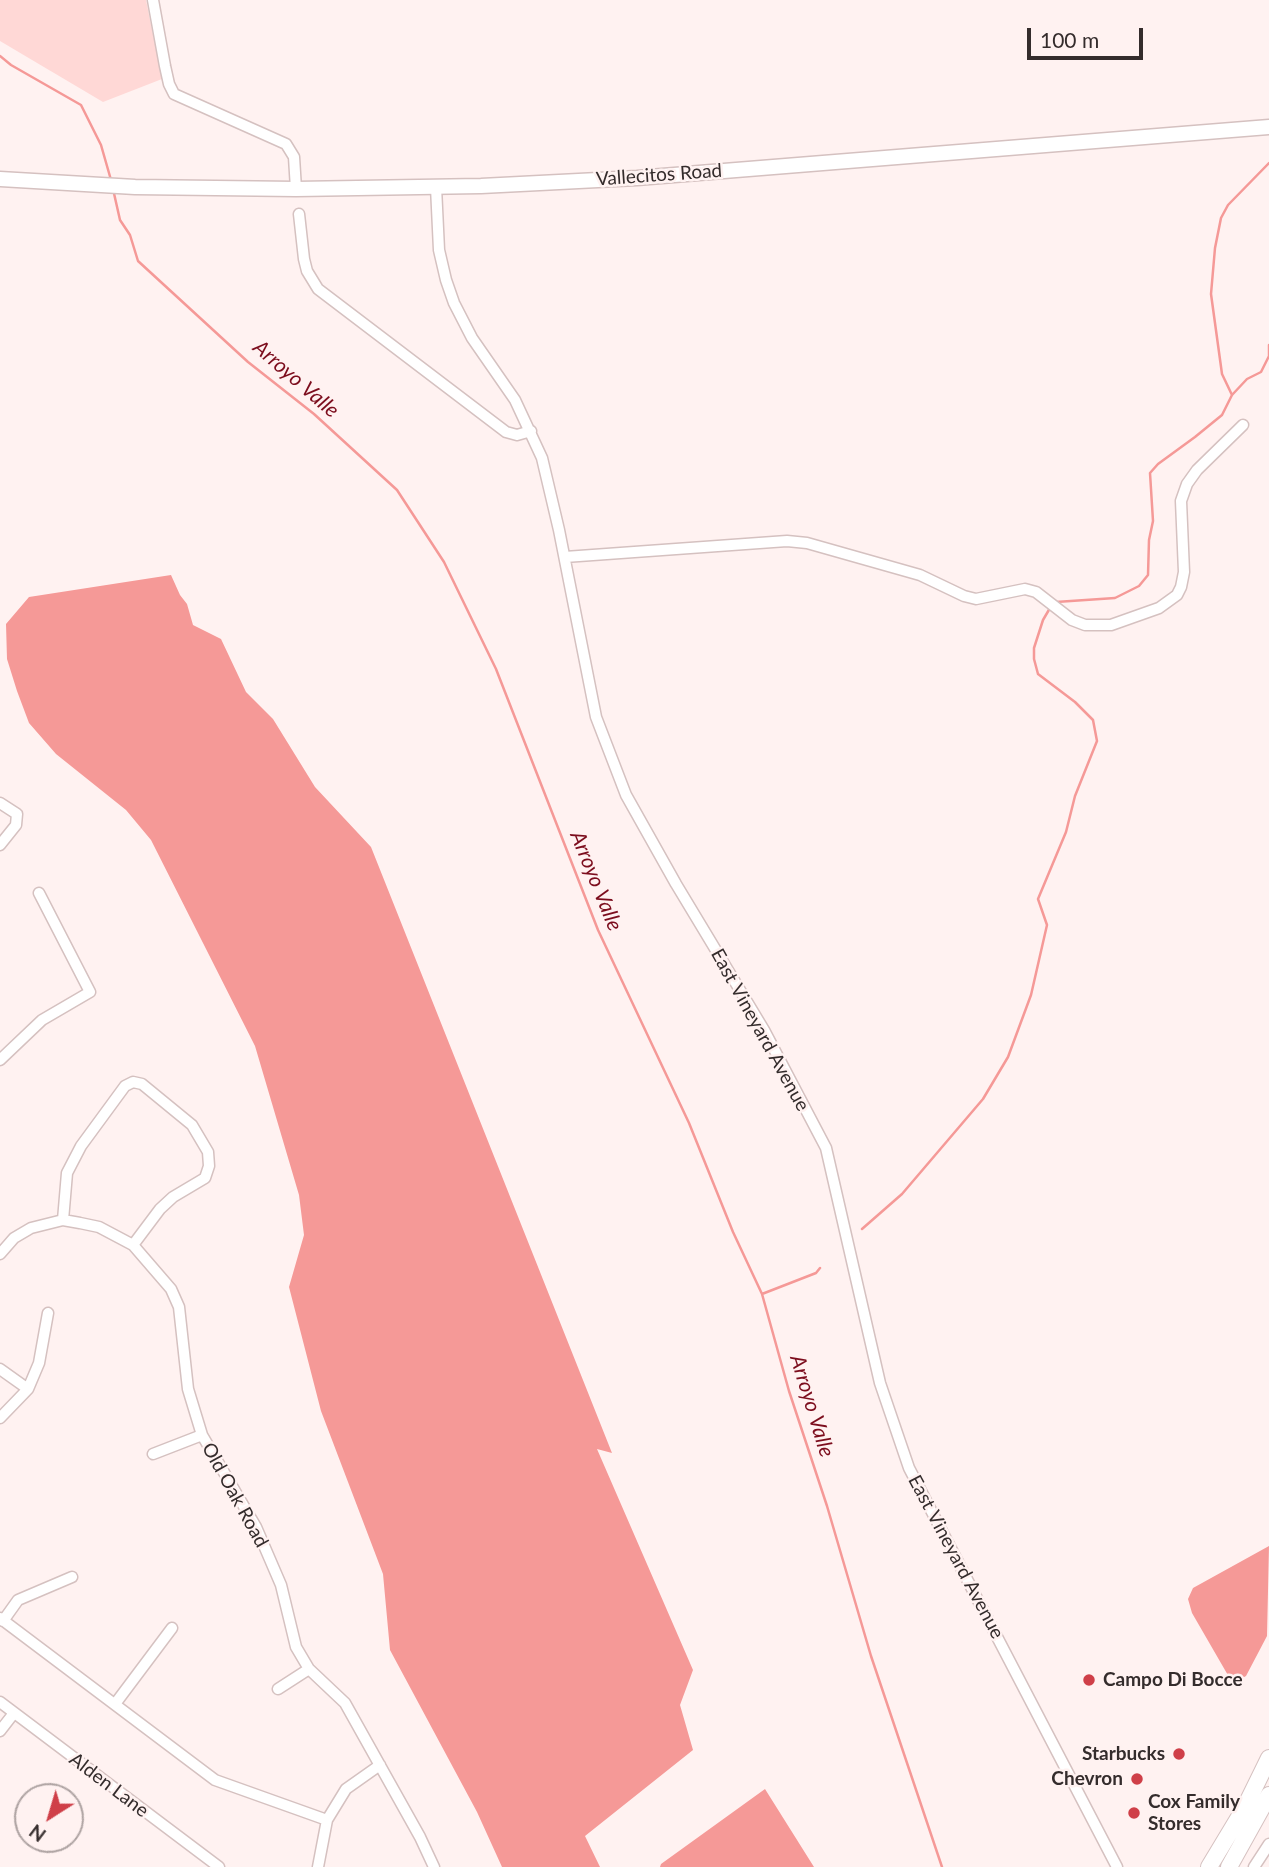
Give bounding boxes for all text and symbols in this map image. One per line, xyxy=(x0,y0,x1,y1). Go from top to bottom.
scale bar xyxy=(1031,14,1146,58)
text: 100 m xyxy=(1040,27,1099,52)
street label: Vallecitos Road xyxy=(595,159,723,191)
water label: Arroyo Valle xyxy=(248,335,344,423)
water label: Arroyo Valle xyxy=(565,827,627,935)
street label: East Vineyard Avenue xyxy=(706,945,814,1115)
water label: Arroyo Valle xyxy=(785,1352,839,1460)
street label: Old Oak Road xyxy=(197,1439,273,1551)
street label: East Vineyard Avenue xyxy=(903,1471,1009,1643)
place label: Campo Di Bocce xyxy=(1103,1669,1243,1691)
marker: Campo Di Bocce xyxy=(1081,1672,1097,1688)
place label: Starbucks xyxy=(1082,1743,1165,1765)
marker: Starbucks xyxy=(1171,1746,1187,1762)
street label: Alden Lane xyxy=(65,1748,153,1822)
place label: Chevron xyxy=(1051,1768,1123,1790)
marker: Chevron xyxy=(1129,1771,1145,1787)
north arrow xyxy=(14,1783,84,1853)
place label: Cox Family Stores xyxy=(1148,1791,1240,1835)
marker: Cox Family Stores xyxy=(1126,1805,1142,1821)
text: N xyxy=(25,1820,50,1847)

